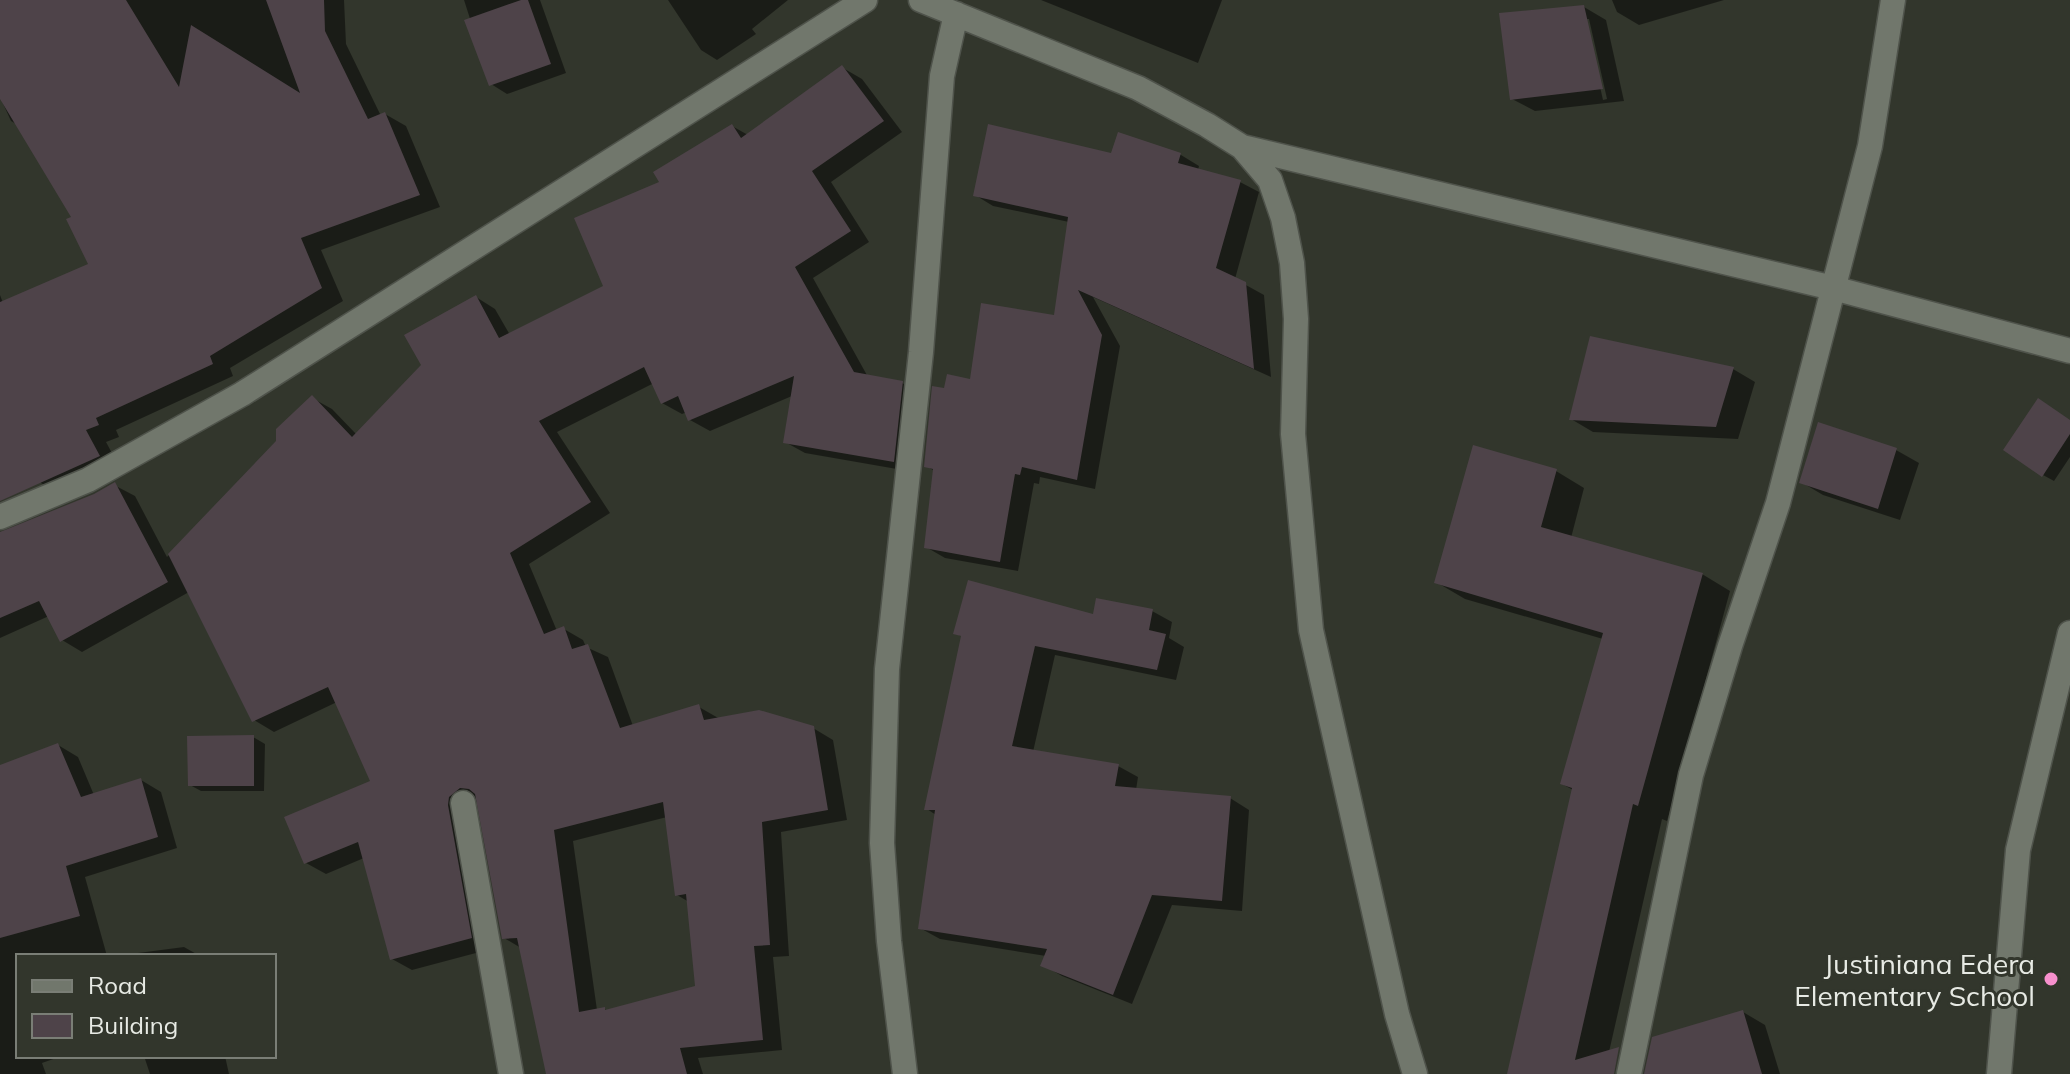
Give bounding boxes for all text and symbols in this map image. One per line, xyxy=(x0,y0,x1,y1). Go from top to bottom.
place label: Justiniana Edera Elementary School xyxy=(1794,946,2035,1013)
legend xyxy=(16,954,276,1058)
text: Road xyxy=(88,970,147,1000)
marker: Justiniana Edera Elementary School xyxy=(2042,970,2060,988)
text: Building xyxy=(88,1010,178,1040)

